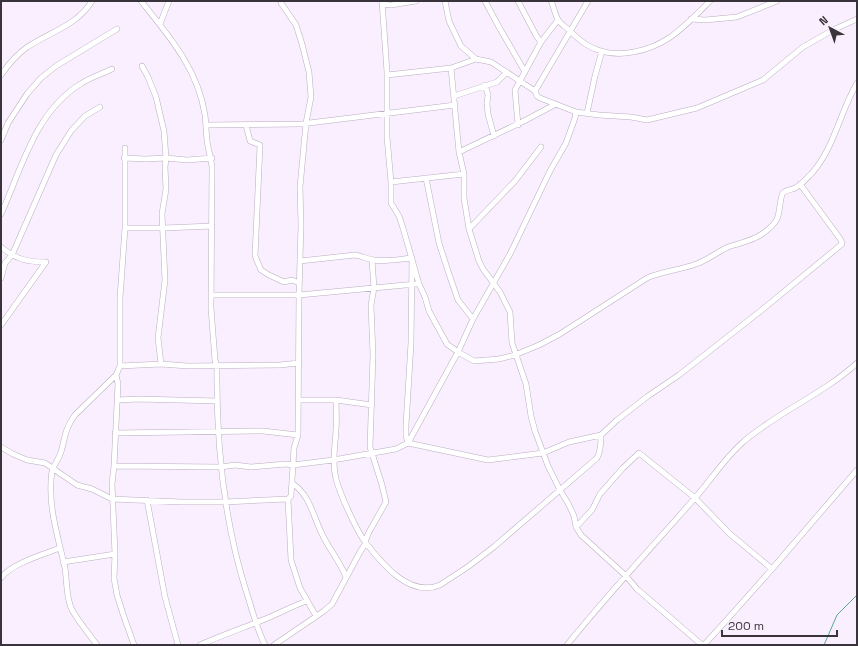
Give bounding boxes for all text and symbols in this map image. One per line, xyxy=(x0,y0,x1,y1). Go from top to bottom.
north arrow xyxy=(810,8,850,48)
text: N xyxy=(816,13,831,28)
scale bar xyxy=(722,612,837,638)
text: 200 m xyxy=(728,618,764,634)

